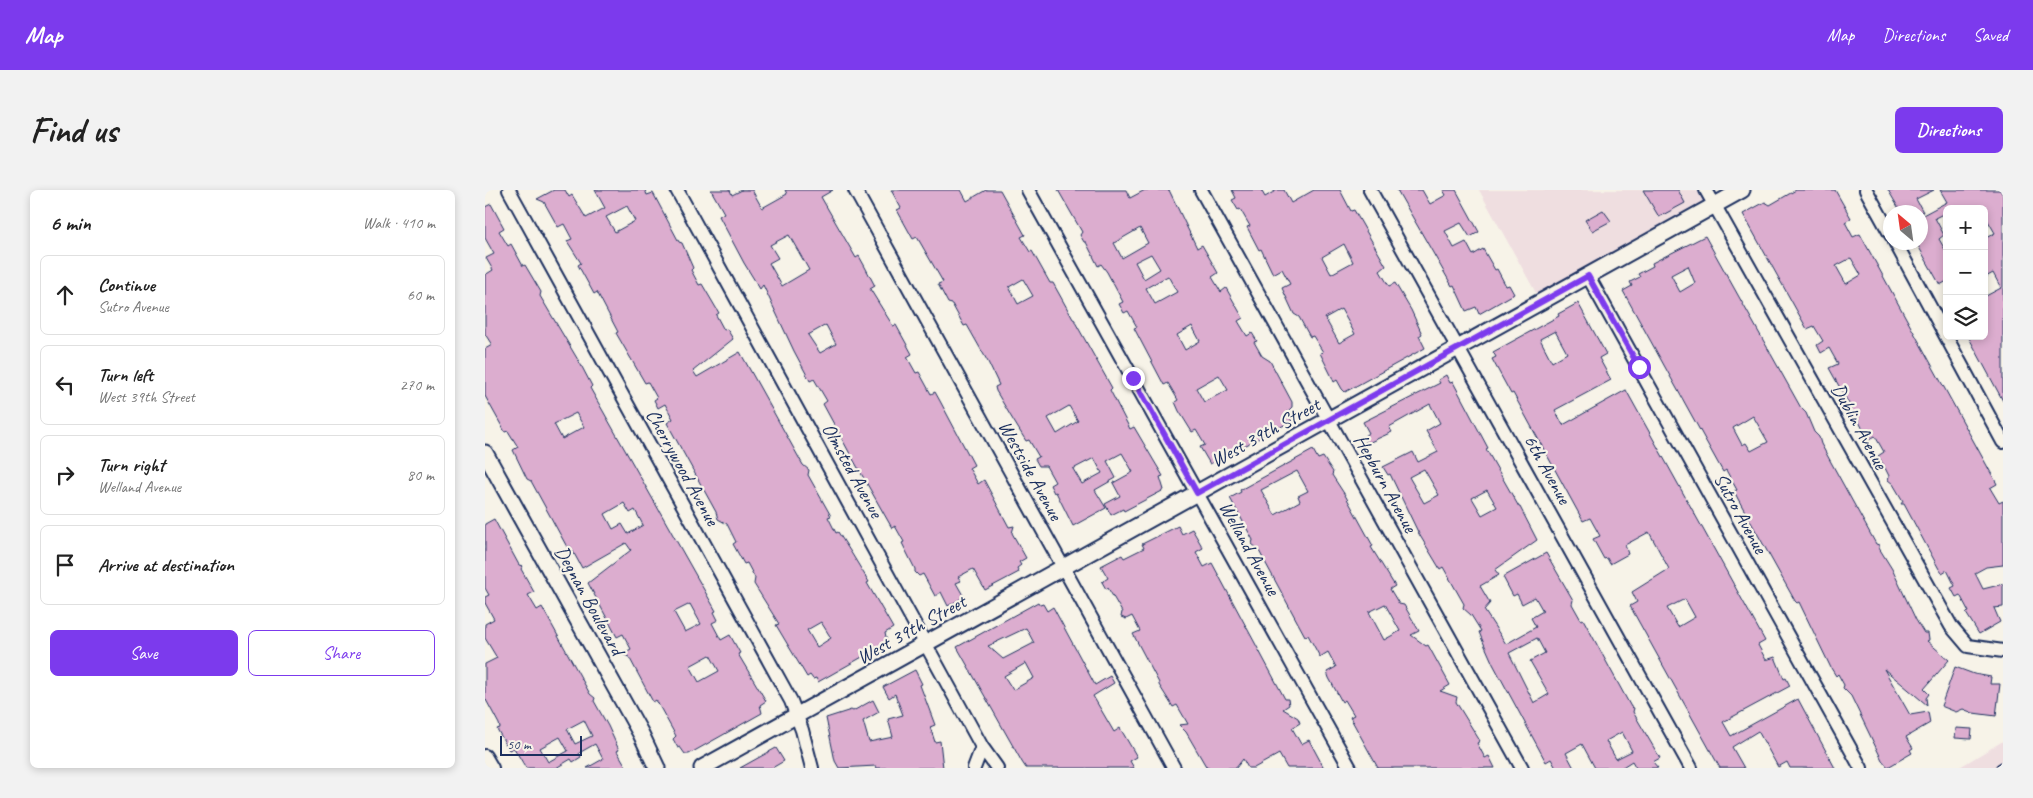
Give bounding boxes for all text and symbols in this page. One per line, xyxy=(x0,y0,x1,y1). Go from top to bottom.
text: Map xyxy=(25,20,62,50)
text: Map xyxy=(1827,24,1854,46)
text: Directions xyxy=(1882,24,1945,46)
text: Saved xyxy=(1973,24,2008,46)
button: Directions xyxy=(1895,107,2003,153)
text: Find us xyxy=(30,108,117,153)
north arrow xyxy=(1883,205,1928,250)
map controls xyxy=(1943,205,1988,340)
button: + xyxy=(1943,205,1988,250)
text: 6 min xyxy=(50,210,91,236)
text: Walk · 410 m xyxy=(363,213,435,233)
button: − xyxy=(1943,250,1988,295)
text: Continue xyxy=(98,273,155,297)
icon: ahead xyxy=(51,281,79,309)
text: 60 m xyxy=(407,285,434,305)
button: layers xyxy=(1943,295,1988,340)
text: Sutro Avenue xyxy=(98,297,169,317)
route start xyxy=(1628,356,1651,379)
text: Turn left xyxy=(98,363,153,387)
route end xyxy=(1122,367,1145,390)
icon: left xyxy=(51,371,79,399)
text: 270 m xyxy=(400,375,434,395)
street label: Dublin Avenue xyxy=(1826,379,1894,475)
text: West 39th Street xyxy=(98,387,195,407)
street label: West 39th Street xyxy=(1206,391,1326,473)
street label: Cherrywood Avenue xyxy=(640,405,726,531)
street label: Westside Avenue xyxy=(993,416,1069,526)
street label: Olmsted Avenue xyxy=(816,418,890,523)
street label: Hepburn Avenue xyxy=(1348,430,1424,538)
street label: 6th Avenue xyxy=(1518,430,1578,510)
text: Turn right xyxy=(98,453,165,477)
icon: right xyxy=(51,461,79,489)
text: 80 m xyxy=(407,465,434,485)
street label: Sutro Avenue xyxy=(1708,469,1774,559)
text: Welland Avenue xyxy=(98,477,181,497)
street label: Welland Avenue xyxy=(1213,497,1286,601)
street label: Degnan Boulevard xyxy=(549,541,631,662)
icon: arrive xyxy=(51,551,79,579)
text: Arrive at destination xyxy=(98,553,234,577)
street label: West 39th Street xyxy=(852,588,972,670)
button: Save xyxy=(50,630,238,676)
button: Share xyxy=(248,630,435,676)
scale bar xyxy=(500,733,583,756)
text: 50 m xyxy=(507,736,531,753)

